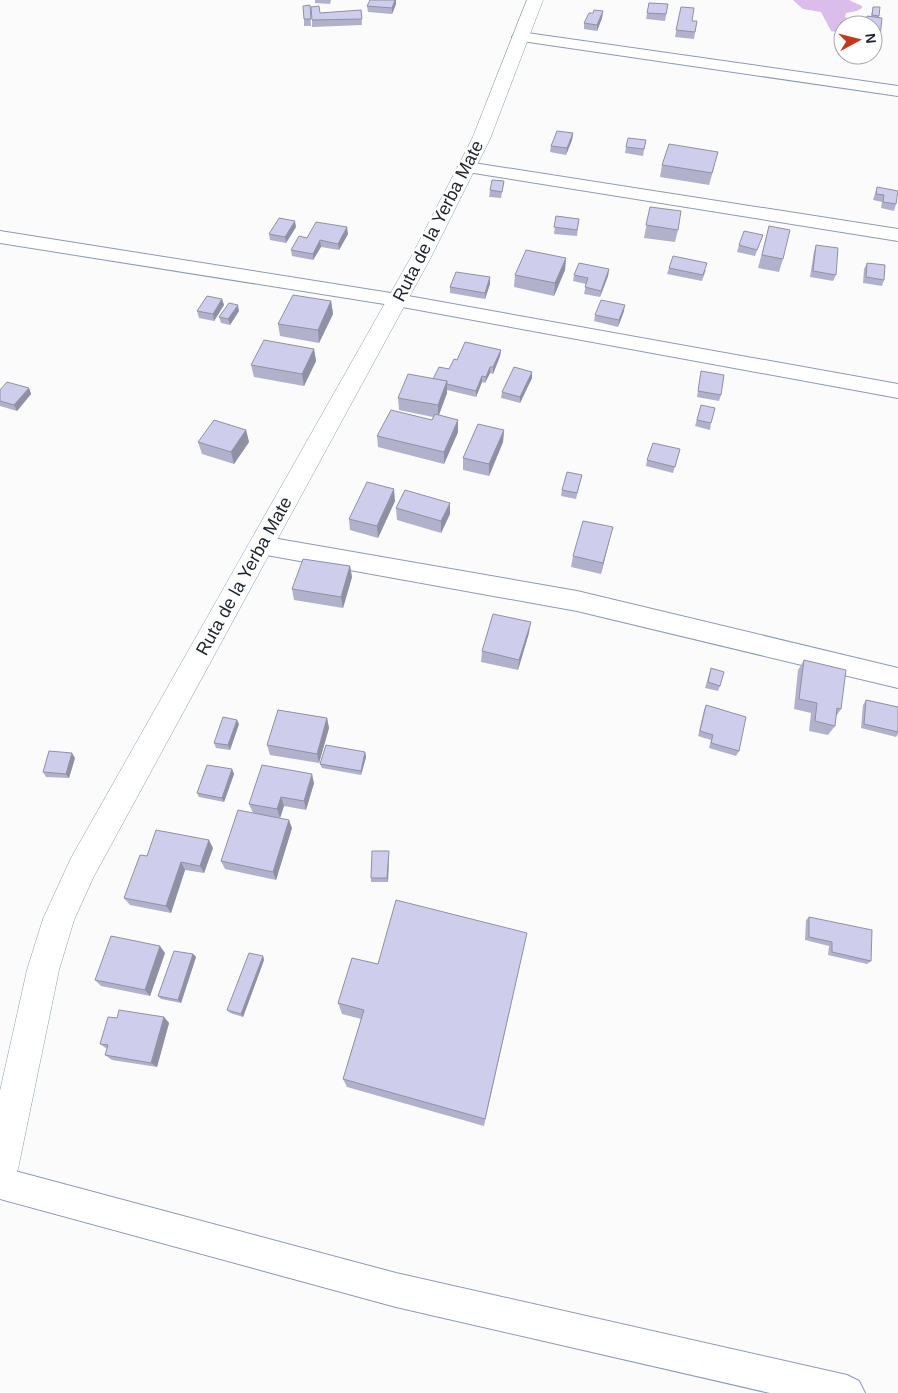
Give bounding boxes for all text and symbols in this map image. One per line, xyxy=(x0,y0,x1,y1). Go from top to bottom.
north arrow xyxy=(833,15,883,65)
text: N xyxy=(862,32,879,44)
street label: Ruta de la Yerba Mate xyxy=(389,137,487,305)
street label: Ruta de la Yerba Mate xyxy=(192,493,296,659)

